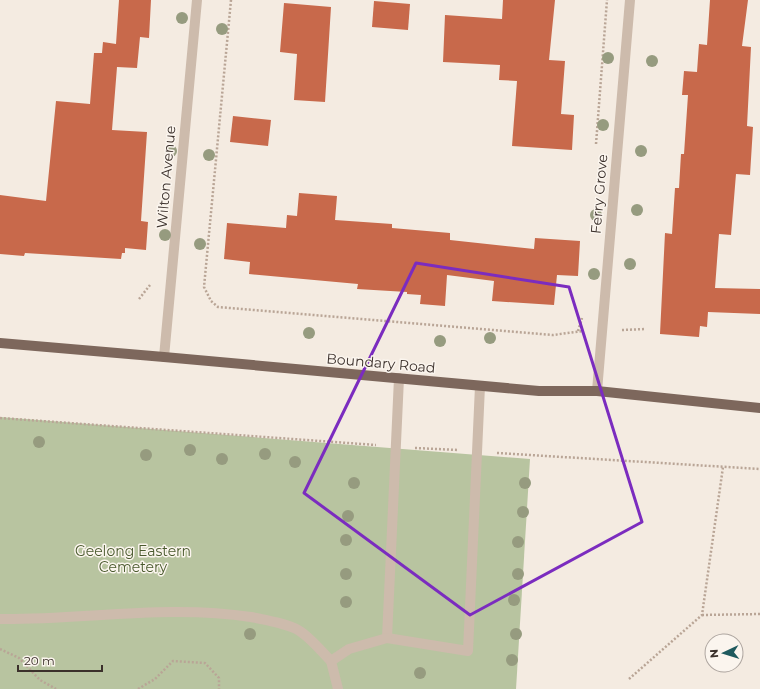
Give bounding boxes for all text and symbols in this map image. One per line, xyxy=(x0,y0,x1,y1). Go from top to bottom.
street label: Wilton Avenue xyxy=(153,125,179,229)
street label: Ferry Grove xyxy=(587,153,611,235)
street label: Boundary Road xyxy=(326,349,436,377)
park label: Geelong Eastern Cemetery xyxy=(75,542,191,576)
north arrow xyxy=(704,633,744,673)
scale bar xyxy=(18,647,102,673)
text: N xyxy=(707,649,721,659)
text: 20 m xyxy=(24,653,55,668)

